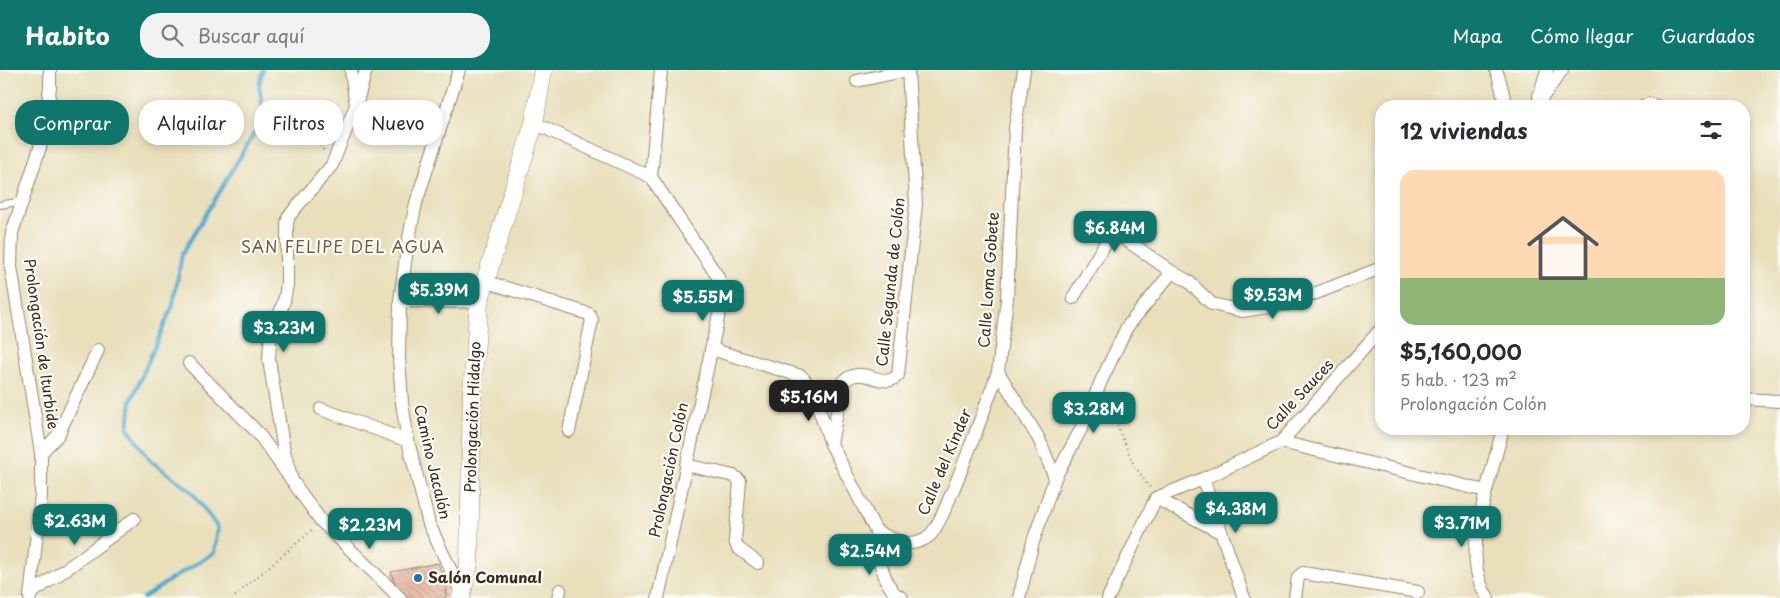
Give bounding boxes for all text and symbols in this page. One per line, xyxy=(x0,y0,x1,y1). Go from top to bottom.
search box xyxy=(140,13,490,58)
text: Habito xyxy=(25,17,110,53)
icon: search xyxy=(158,21,186,49)
text: Buscar aquí xyxy=(198,21,305,49)
text: Mapa xyxy=(1453,22,1502,49)
text: Cómo llegar xyxy=(1530,22,1633,49)
text: Guardados xyxy=(1661,22,1755,49)
chip: Comprar xyxy=(15,100,129,145)
chip: Alquilar xyxy=(139,100,244,145)
chip: Filtros xyxy=(254,100,343,145)
chip: Nuevo xyxy=(353,100,443,145)
text: 12 viviendas xyxy=(1400,114,1528,146)
icon: filters xyxy=(1697,116,1725,144)
street label: Calle Segunda de Colón xyxy=(869,196,910,368)
icon: home xyxy=(1518,203,1608,293)
pin: $6.84M xyxy=(1074,210,1156,253)
street label: Calle Loma Gobete xyxy=(971,211,1004,349)
text: $6.84M xyxy=(1085,215,1145,239)
district label: SAN FELIPE DEL AGUA xyxy=(241,234,445,258)
street label: Prolongación de Iturbide xyxy=(19,257,66,431)
pin: $5.39M xyxy=(398,272,480,315)
text: $5.39M xyxy=(409,277,469,301)
pin: $9.53M xyxy=(1232,278,1314,320)
pin: $5.55M xyxy=(662,280,744,322)
text: $9.53M xyxy=(1244,282,1302,306)
text: $5.55M xyxy=(673,284,733,308)
pin: $3.23M xyxy=(243,310,325,353)
text: $3.23M xyxy=(253,315,315,339)
text: $5,160,000 xyxy=(1400,335,1522,367)
street label: Prolongación Hidalgo xyxy=(457,341,486,493)
street label: Calle Sauces xyxy=(1260,353,1338,435)
text: 5 hab. · 123 m² xyxy=(1400,367,1517,391)
pin: $5.16M xyxy=(768,380,850,422)
text: $5.16M xyxy=(780,384,838,408)
text: Prolongación Colón xyxy=(1400,391,1547,415)
pin: $3.28M xyxy=(1053,392,1135,434)
text: $3.28M xyxy=(1064,396,1125,420)
street label: Prolongación Colón xyxy=(642,400,693,539)
street label: Camino Jacalón xyxy=(409,402,458,521)
street label: Calle del Kinder xyxy=(911,404,977,518)
pin: $4.38M xyxy=(1195,492,1277,534)
text: $4.38M xyxy=(1205,496,1267,520)
pin: $2.63M xyxy=(34,504,116,546)
pin: $3.71M xyxy=(1421,506,1503,548)
text: $2.63M xyxy=(44,508,106,532)
pin: $2.23M xyxy=(329,508,411,550)
text: $3.71M xyxy=(1434,510,1490,534)
text: $2.23M xyxy=(339,512,401,536)
pin: $2.54M xyxy=(829,534,911,576)
text: $2.54M xyxy=(840,538,900,562)
place label: Salón Comunal xyxy=(428,565,542,588)
marker: Salón Comunal xyxy=(412,572,424,584)

